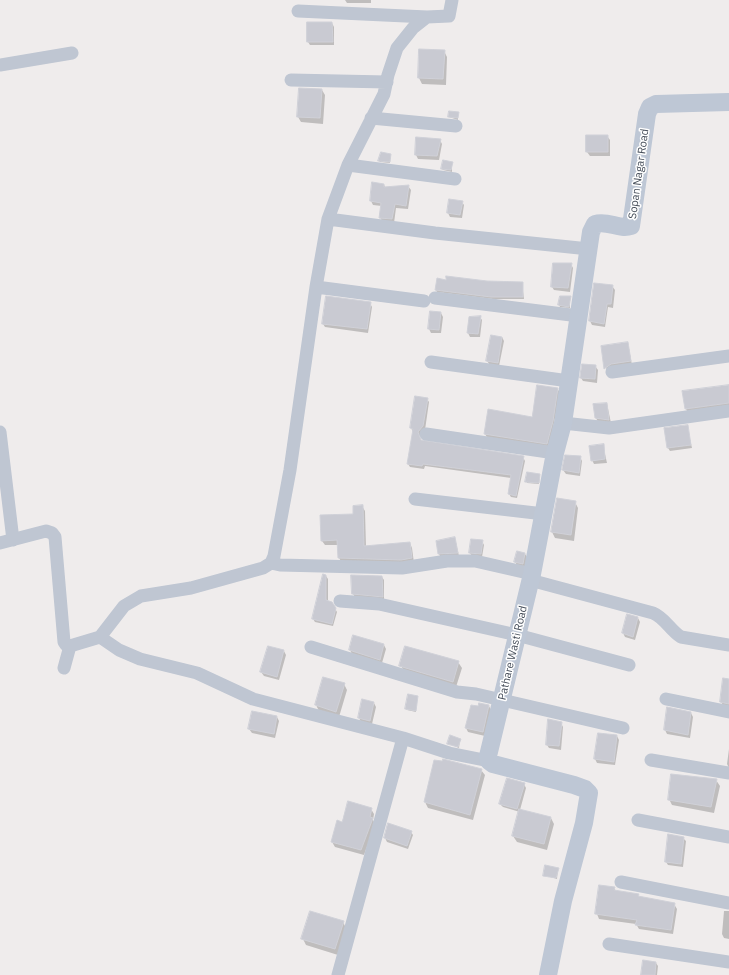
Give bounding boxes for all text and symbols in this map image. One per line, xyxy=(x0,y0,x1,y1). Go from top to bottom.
street label: Sopan Nagar Road xyxy=(626,128,652,220)
street label: Pathare Wasti Road xyxy=(496,605,530,701)

